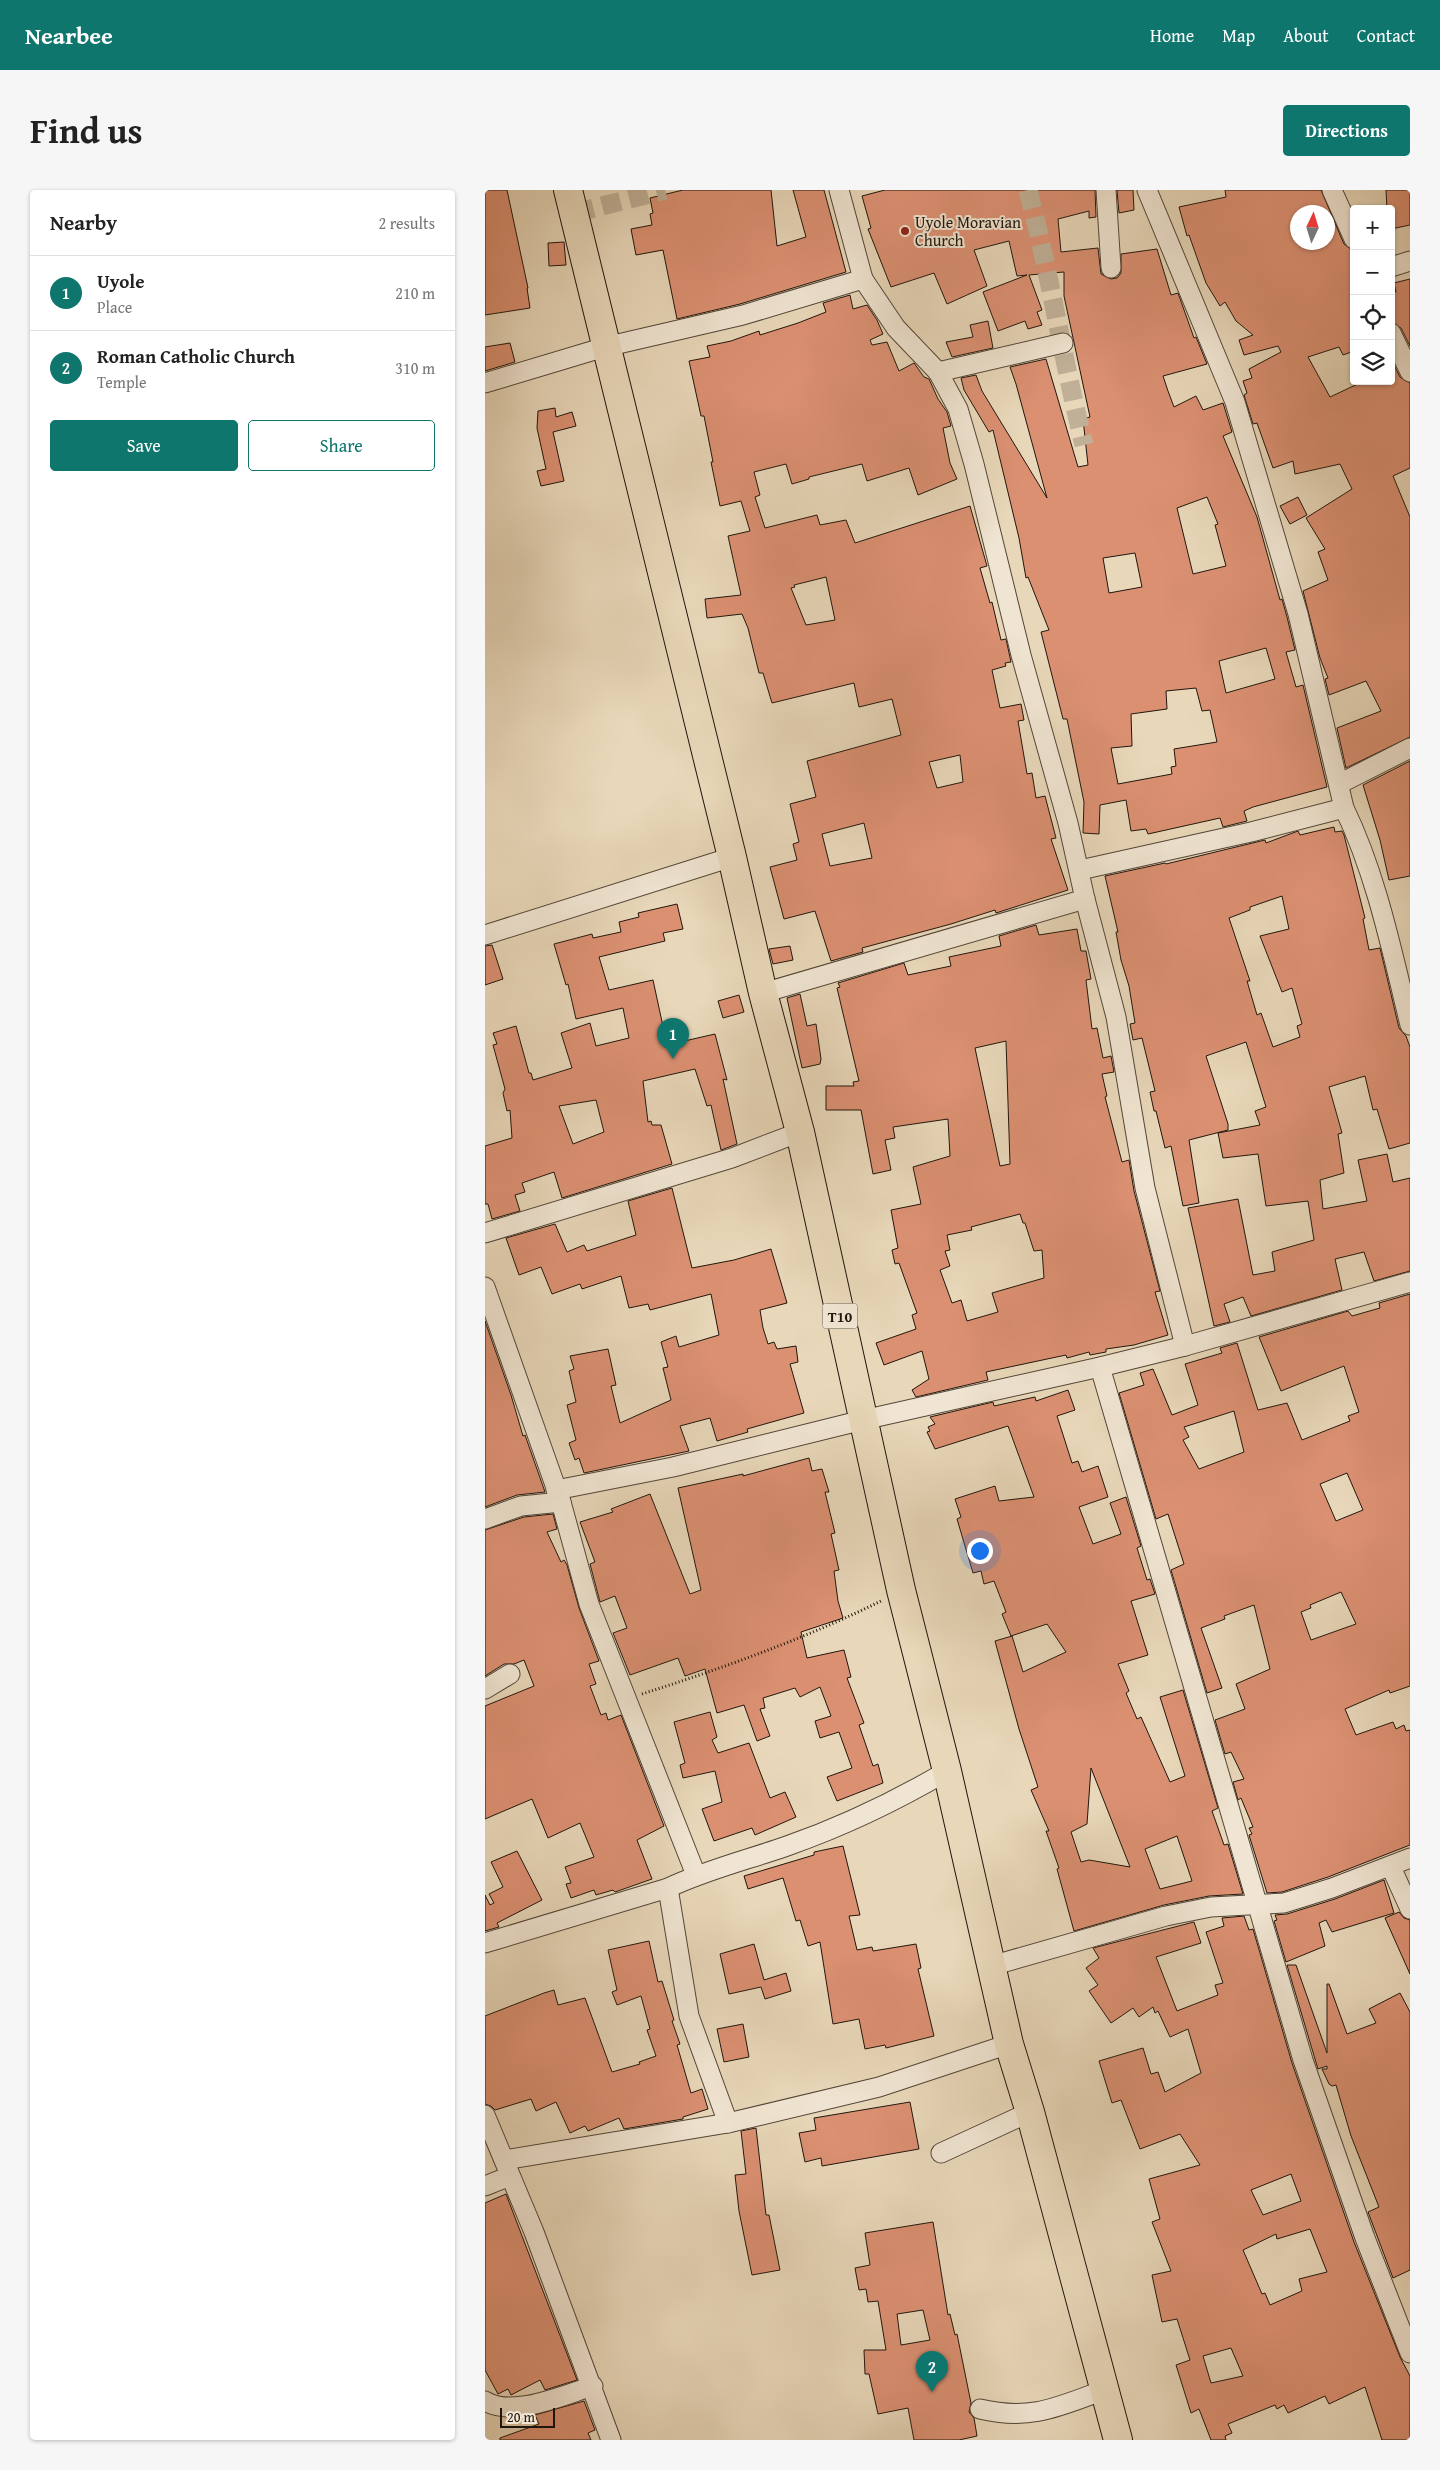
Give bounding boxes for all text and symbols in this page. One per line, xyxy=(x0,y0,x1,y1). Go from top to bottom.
text: Nearbee xyxy=(25,18,113,53)
text: Home xyxy=(1150,22,1194,49)
text: Map xyxy=(1222,22,1255,49)
text: About xyxy=(1283,22,1329,49)
text: Contact xyxy=(1357,22,1415,49)
text: Find us xyxy=(30,105,143,156)
button: Directions xyxy=(1283,105,1410,156)
north arrow xyxy=(1290,205,1335,250)
map controls xyxy=(1350,205,1395,385)
button: + xyxy=(1350,205,1395,250)
text: Nearby xyxy=(50,207,117,238)
place label: Uyole Moravian Church xyxy=(915,210,1021,252)
text: 2 results xyxy=(378,211,435,235)
marker: Uyole Moravian Church xyxy=(899,225,911,237)
button: − xyxy=(1350,250,1395,295)
text: Uyole xyxy=(97,267,145,295)
text: 1 xyxy=(62,281,70,305)
text: 210 m xyxy=(395,281,435,305)
text: Place xyxy=(97,295,132,319)
button: locate xyxy=(1350,295,1395,340)
button: layers xyxy=(1350,340,1395,385)
text: Roman Catholic Church xyxy=(97,342,295,370)
text: 2 xyxy=(62,356,70,380)
text: 310 m xyxy=(395,356,435,380)
text: Temple xyxy=(97,370,147,394)
button: Save xyxy=(50,420,238,471)
button: Share xyxy=(248,420,435,471)
pin: 1 xyxy=(657,1018,689,1059)
road number: T10 xyxy=(823,1304,857,1328)
your location xyxy=(967,1538,993,1564)
pin: 2 xyxy=(916,2351,948,2392)
scale bar xyxy=(500,2405,555,2428)
text: 20 m xyxy=(507,2407,535,2427)

